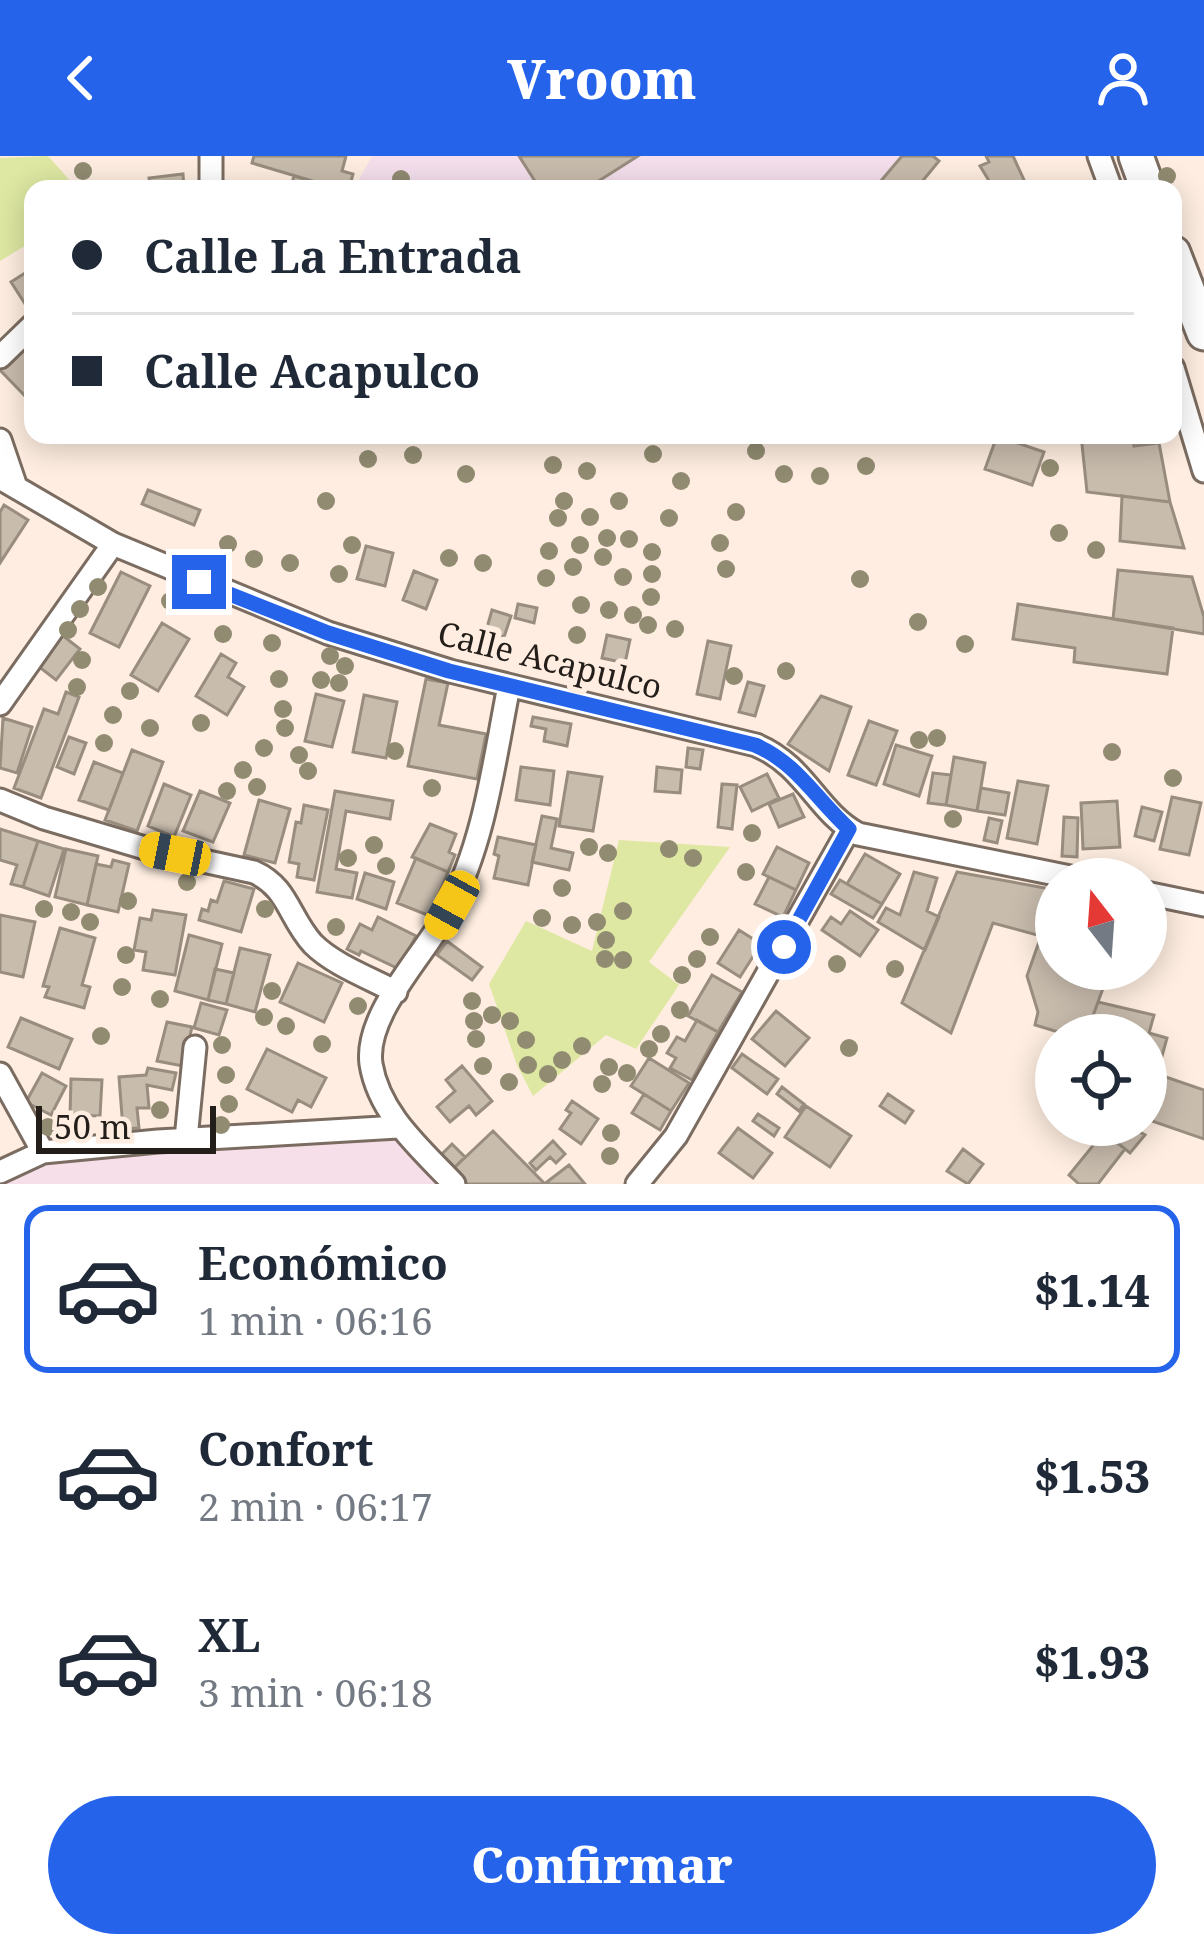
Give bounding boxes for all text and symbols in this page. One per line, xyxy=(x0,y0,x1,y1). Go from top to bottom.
text: Vroom xyxy=(507,41,697,115)
icon: back xyxy=(48,45,114,111)
icon: person xyxy=(1090,45,1156,111)
text: Calle La Entrada xyxy=(144,225,522,286)
text: Calle Acapulco xyxy=(144,340,480,401)
route end xyxy=(172,555,226,609)
street label: Calle Acapulco xyxy=(433,610,667,709)
car xyxy=(136,829,214,879)
north arrow xyxy=(1035,858,1167,990)
map controls xyxy=(1035,858,1167,1146)
car xyxy=(419,865,485,945)
route start xyxy=(757,920,811,974)
button: locate xyxy=(1035,1014,1167,1146)
scale bar xyxy=(36,1100,216,1153)
text: 50 m xyxy=(54,1104,131,1149)
text: Económico xyxy=(198,1232,448,1293)
icon: car xyxy=(54,1235,162,1343)
text: $1.14 xyxy=(1034,1259,1150,1320)
text: 1 min · 06:16 xyxy=(198,1293,433,1346)
text: Confort xyxy=(198,1418,373,1479)
icon: car xyxy=(54,1421,162,1529)
text: $1.53 xyxy=(1034,1445,1150,1506)
text: 2 min · 06:17 xyxy=(198,1479,433,1532)
text: XL xyxy=(198,1604,260,1665)
icon: car xyxy=(54,1607,162,1715)
text: $1.93 xyxy=(1034,1631,1150,1692)
text: 3 min · 06:18 xyxy=(198,1665,433,1718)
button: Confirmar xyxy=(48,1796,1156,1934)

